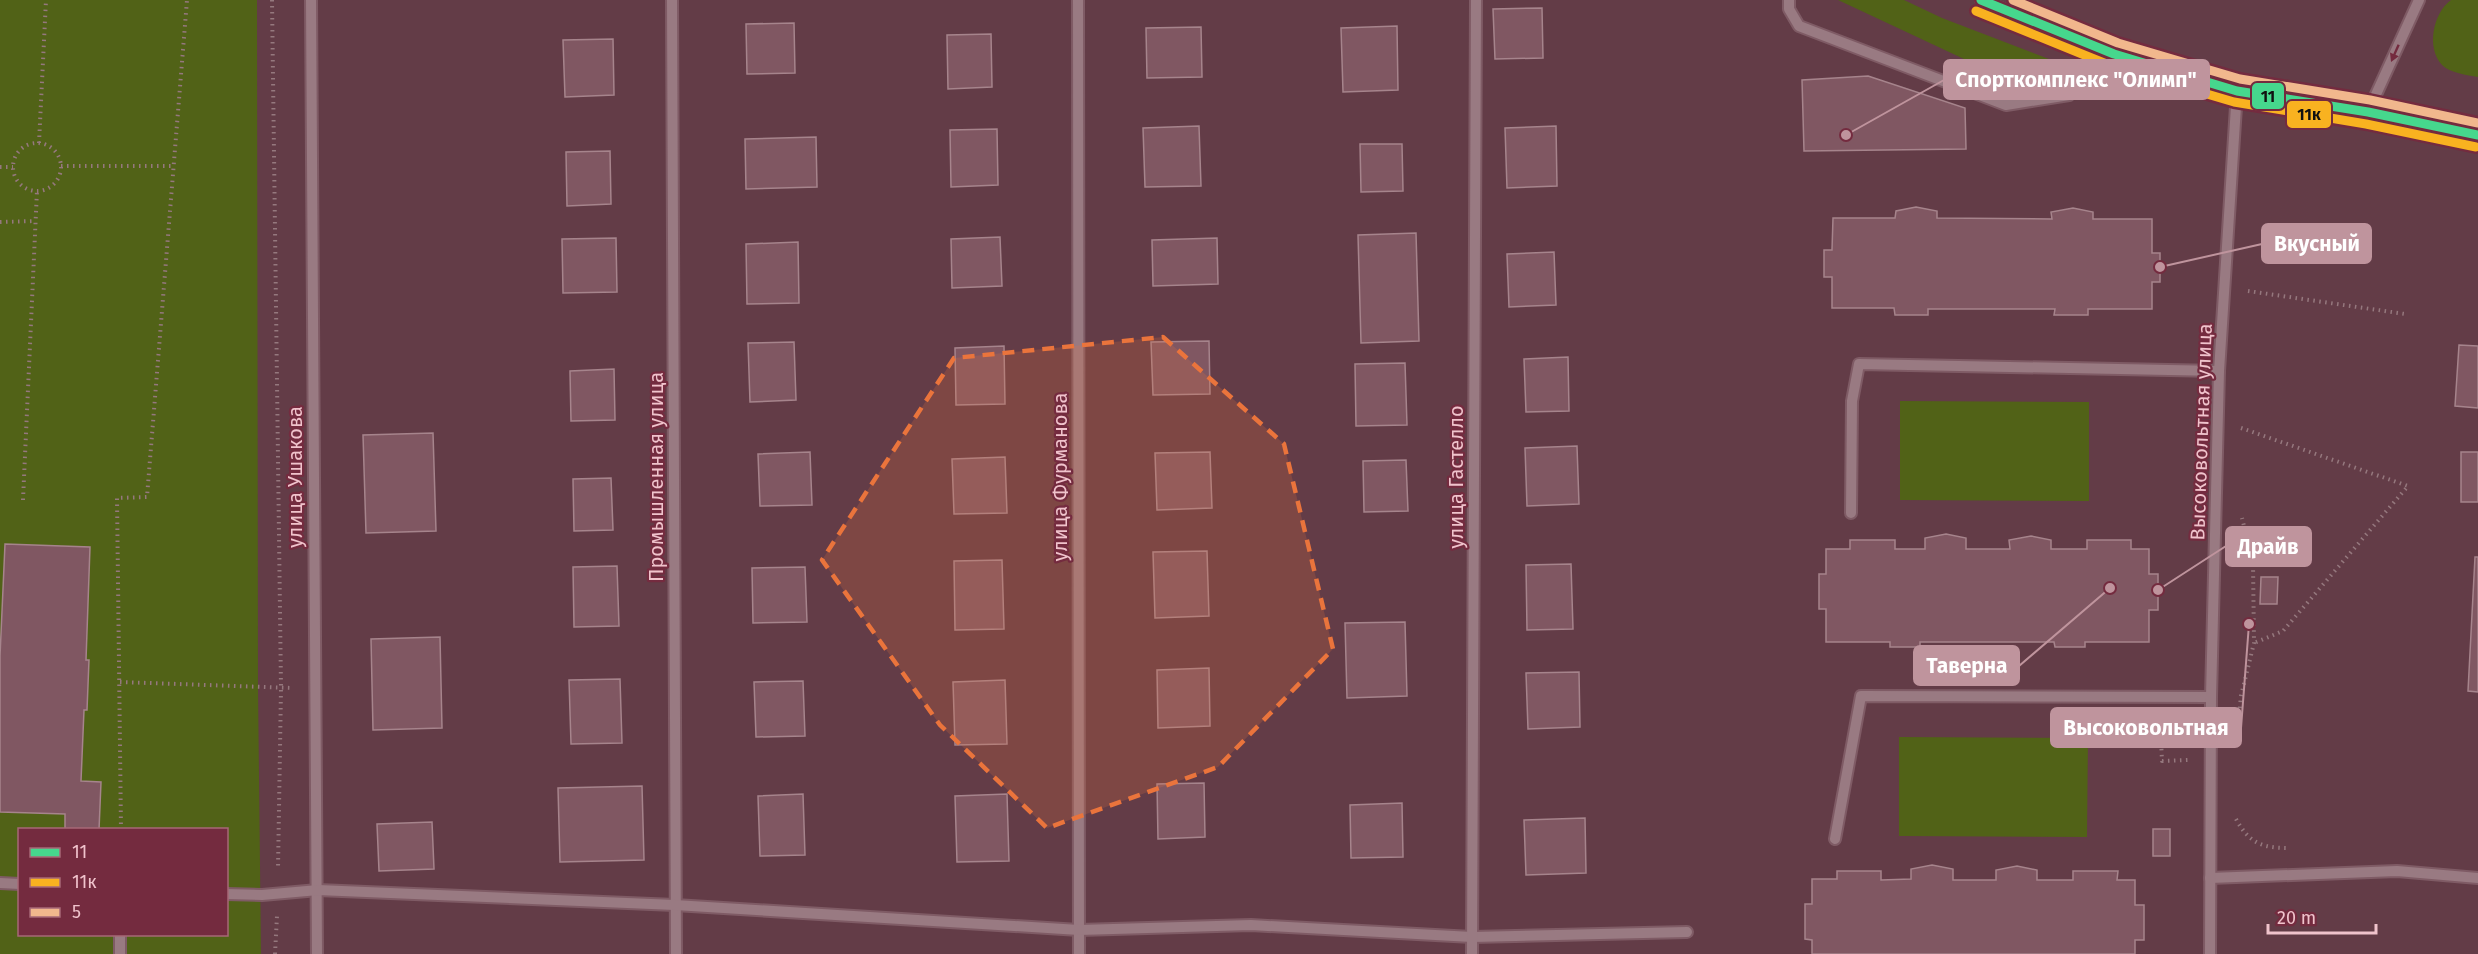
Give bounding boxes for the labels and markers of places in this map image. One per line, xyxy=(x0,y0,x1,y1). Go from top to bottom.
callout: Спорткомплекс "Олимп" xyxy=(1944,60,2209,99)
callout: Вкусный xyxy=(2262,224,2371,263)
callout: Драйв xyxy=(2226,527,2311,566)
callout: Таверна xyxy=(1914,646,2019,685)
callout: Высоковольтная xyxy=(2051,708,2241,747)

